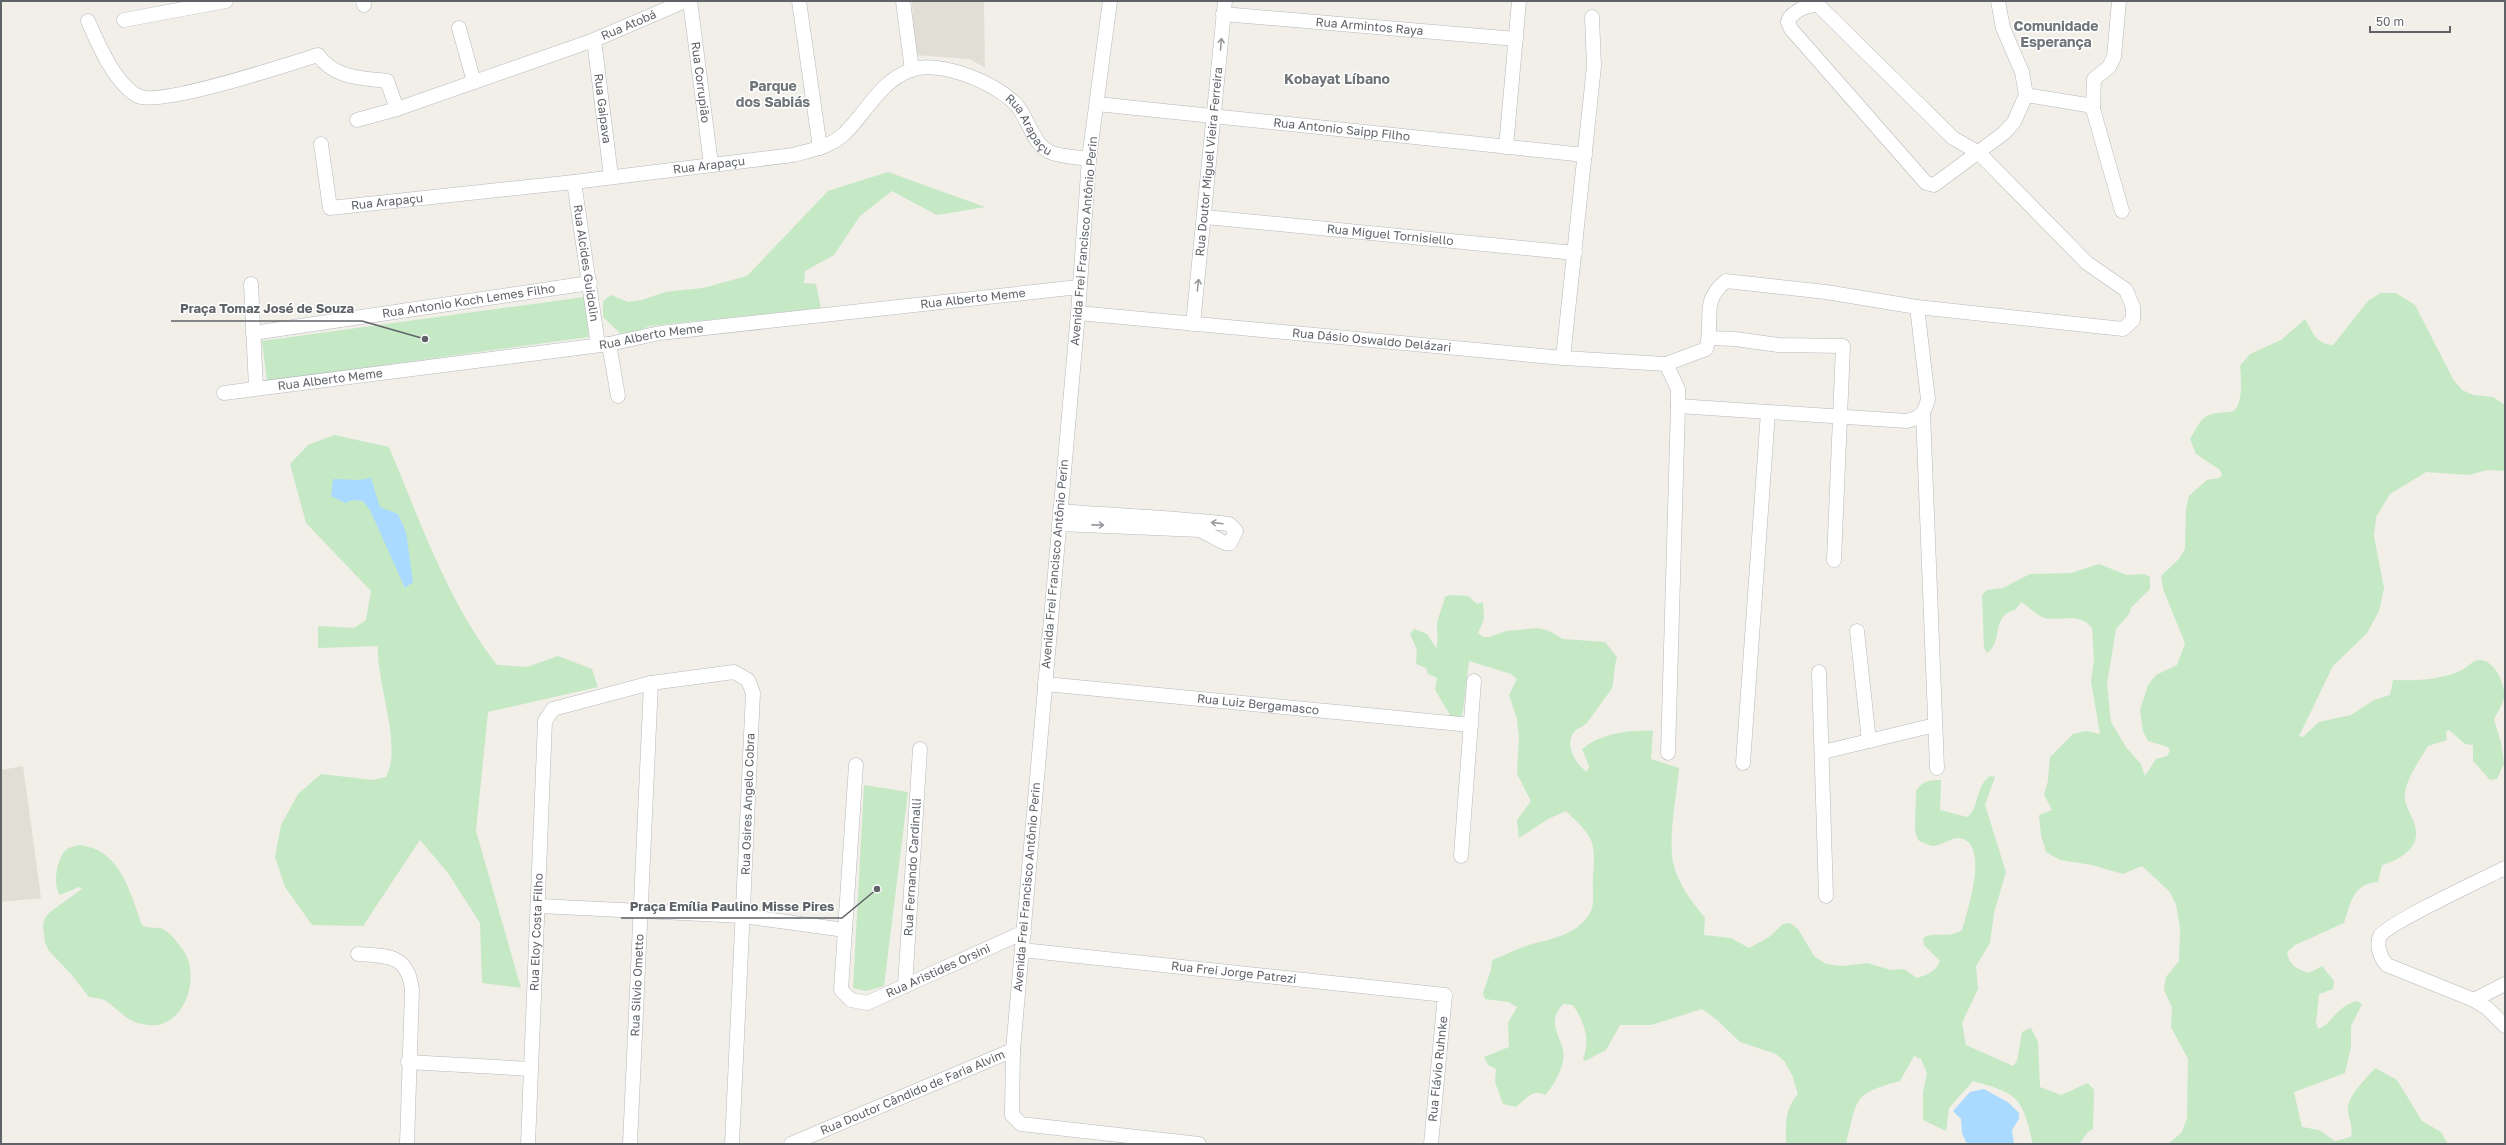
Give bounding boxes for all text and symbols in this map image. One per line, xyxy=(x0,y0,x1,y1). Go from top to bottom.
street label: Rua Atobá xyxy=(599,6,658,43)
scale bar xyxy=(2370,8,2450,34)
street label: Rua Armintos Raya xyxy=(1315,14,1424,38)
text: 50 m xyxy=(2376,14,2404,29)
district label: Comunidade Esperança xyxy=(2014,17,2098,50)
one-way arrow xyxy=(1217,38,1224,51)
street label: Rua Corrupião xyxy=(688,41,714,124)
street label: Rua Doutor Miguel Vieira Ferreira xyxy=(1192,66,1225,257)
district label: Kobayat Líbano xyxy=(1284,70,1390,87)
street label: Rua Gaipava xyxy=(591,72,615,144)
district label: Parque dos Sabiás xyxy=(736,77,810,110)
street label: Rua Arapaçu xyxy=(1003,90,1055,159)
street label: Rua Antonio Saipp Filho xyxy=(1273,114,1411,144)
street label: Avenida Frei Francisco Antônio Perin xyxy=(1067,136,1100,346)
street label: Rua Arapaçu xyxy=(672,153,746,177)
street label: Rua Arapaçu xyxy=(350,190,424,213)
street label: Rua Alcides Guidolin xyxy=(570,204,602,323)
street label: Rua Miguel Tornisiello xyxy=(1326,221,1454,248)
one-way arrow xyxy=(1194,279,1201,292)
street label: Rua Antonio Koch Lemes Filho xyxy=(381,280,556,321)
street label: Rua Alberto Meme xyxy=(919,285,1026,311)
callout: Praça Tomaz José de Souza xyxy=(171,296,362,321)
text: Praça Tomaz José de Souza xyxy=(180,300,355,316)
street label: Rua Alberto Meme xyxy=(598,320,704,352)
street label: Rua Dásio Oswaldo Delázari xyxy=(1292,325,1452,355)
street label: Rua Alberto Meme xyxy=(277,365,384,393)
street label: Avenida Frei Francisco Antônio Perin xyxy=(1038,459,1071,669)
one-way arrow xyxy=(1211,519,1224,526)
one-way arrow xyxy=(1091,521,1104,529)
street label: Rua Luiz Bergamasco xyxy=(1196,691,1320,717)
street label: Rua Osires Angelo Cobra xyxy=(738,733,757,875)
street label: Avenida Frei Francisco Antônio Perin xyxy=(1010,782,1043,992)
street label: Rua Fernando Cardinalli xyxy=(900,798,924,937)
street label: Rua Eloy Costa Filho xyxy=(526,873,546,991)
callout: Praça Emília Paulino Misse Pires xyxy=(621,893,842,918)
text: Praça Emília Paulino Misse Pires xyxy=(630,898,834,914)
street label: Rua Silvio Ometto xyxy=(627,933,647,1037)
street label: Rua Aristides Orsini xyxy=(883,940,992,1000)
street label: Rua Frei Jorge Patrezi xyxy=(1171,958,1297,986)
street label: Rua Flávio Ruhnke xyxy=(1425,1015,1451,1122)
street label: Rua Doutor Cândido de Faria Alvim xyxy=(818,1046,1007,1138)

